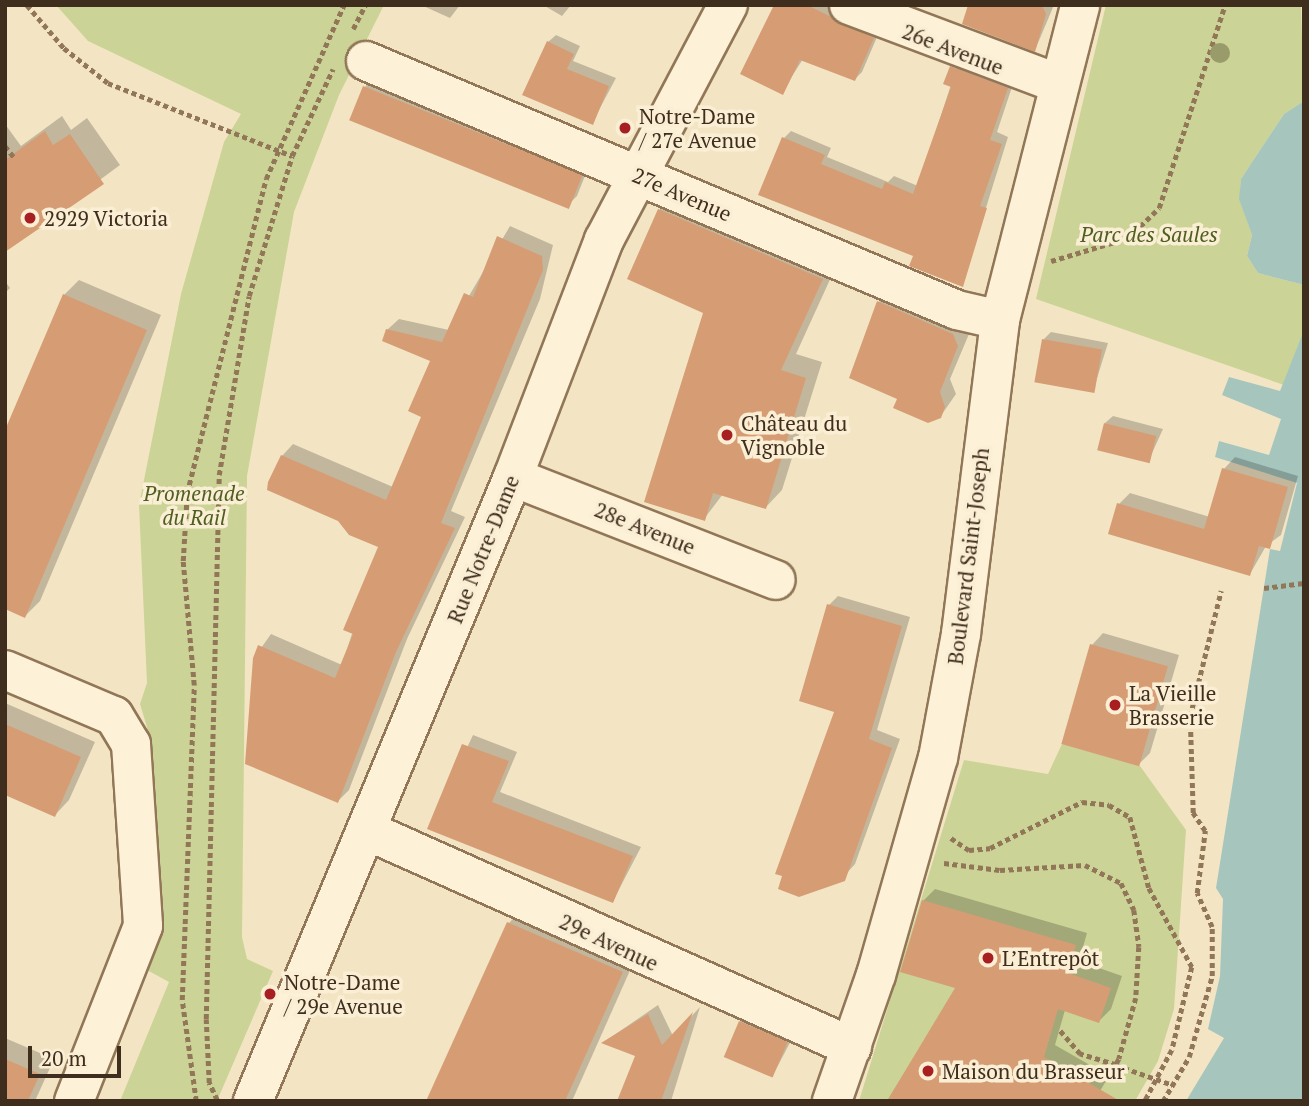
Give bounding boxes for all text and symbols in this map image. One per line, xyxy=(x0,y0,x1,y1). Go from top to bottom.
street label: 26e Avenue xyxy=(899,18,1007,80)
place label: Notre-Dame / 27e Avenue xyxy=(639,103,757,153)
marker: Notre-Dame / 27e Avenue xyxy=(617,120,633,136)
street label: 27e Avenue xyxy=(628,162,736,226)
place label: 2929 Victoria xyxy=(44,205,169,231)
marker: 2929 Victoria xyxy=(22,210,38,226)
park label: Parc des Saules xyxy=(1080,221,1218,247)
place label: Château du Vignoble xyxy=(741,410,847,460)
marker: Château du Vignoble xyxy=(719,427,735,443)
street label: Boulevard Saint-Joseph xyxy=(942,446,994,666)
street label: Rue Notre-Dame xyxy=(442,471,524,627)
park label: Promenade du Rail xyxy=(143,480,245,530)
street label: 28e Avenue xyxy=(591,496,699,560)
place label: La Vieille Brasserie xyxy=(1129,680,1217,730)
marker: La Vieille Brasserie xyxy=(1107,697,1123,713)
street label: 29e Avenue xyxy=(555,908,663,976)
place label: L’Entrepôt xyxy=(1002,945,1099,971)
marker: L’Entrepôt xyxy=(980,950,996,966)
place label: Notre-Dame / 29e Avenue xyxy=(284,969,403,1019)
marker: Notre-Dame / 29e Avenue xyxy=(262,986,278,1002)
scale bar xyxy=(32,1032,124,1076)
text: 20 m xyxy=(41,1044,87,1072)
place label: Maison du Brasseur xyxy=(942,1058,1125,1084)
marker: Maison du Brasseur xyxy=(920,1063,936,1079)

